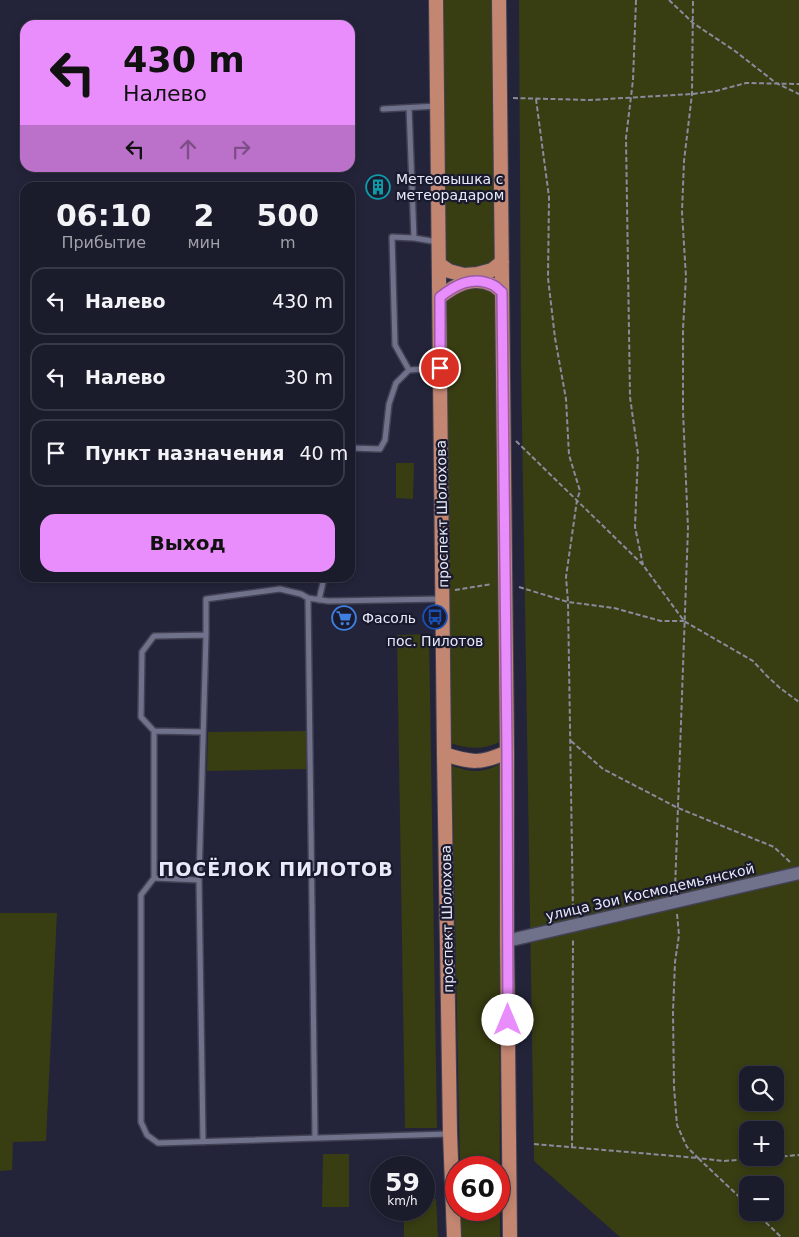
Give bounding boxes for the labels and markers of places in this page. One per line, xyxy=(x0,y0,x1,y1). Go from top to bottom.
place label: Метеовышка с метеорадаром xyxy=(396,171,504,203)
building icon: Метеовышка с метеорадаром xyxy=(365,174,391,200)
pin xyxy=(419,347,461,389)
bus stop icon: пос. Пилотов xyxy=(422,604,448,630)
supermarket icon: Фасоль xyxy=(331,605,357,631)
place label: Фасоль xyxy=(362,610,416,626)
place label: пос. Пилотов xyxy=(387,633,483,649)

